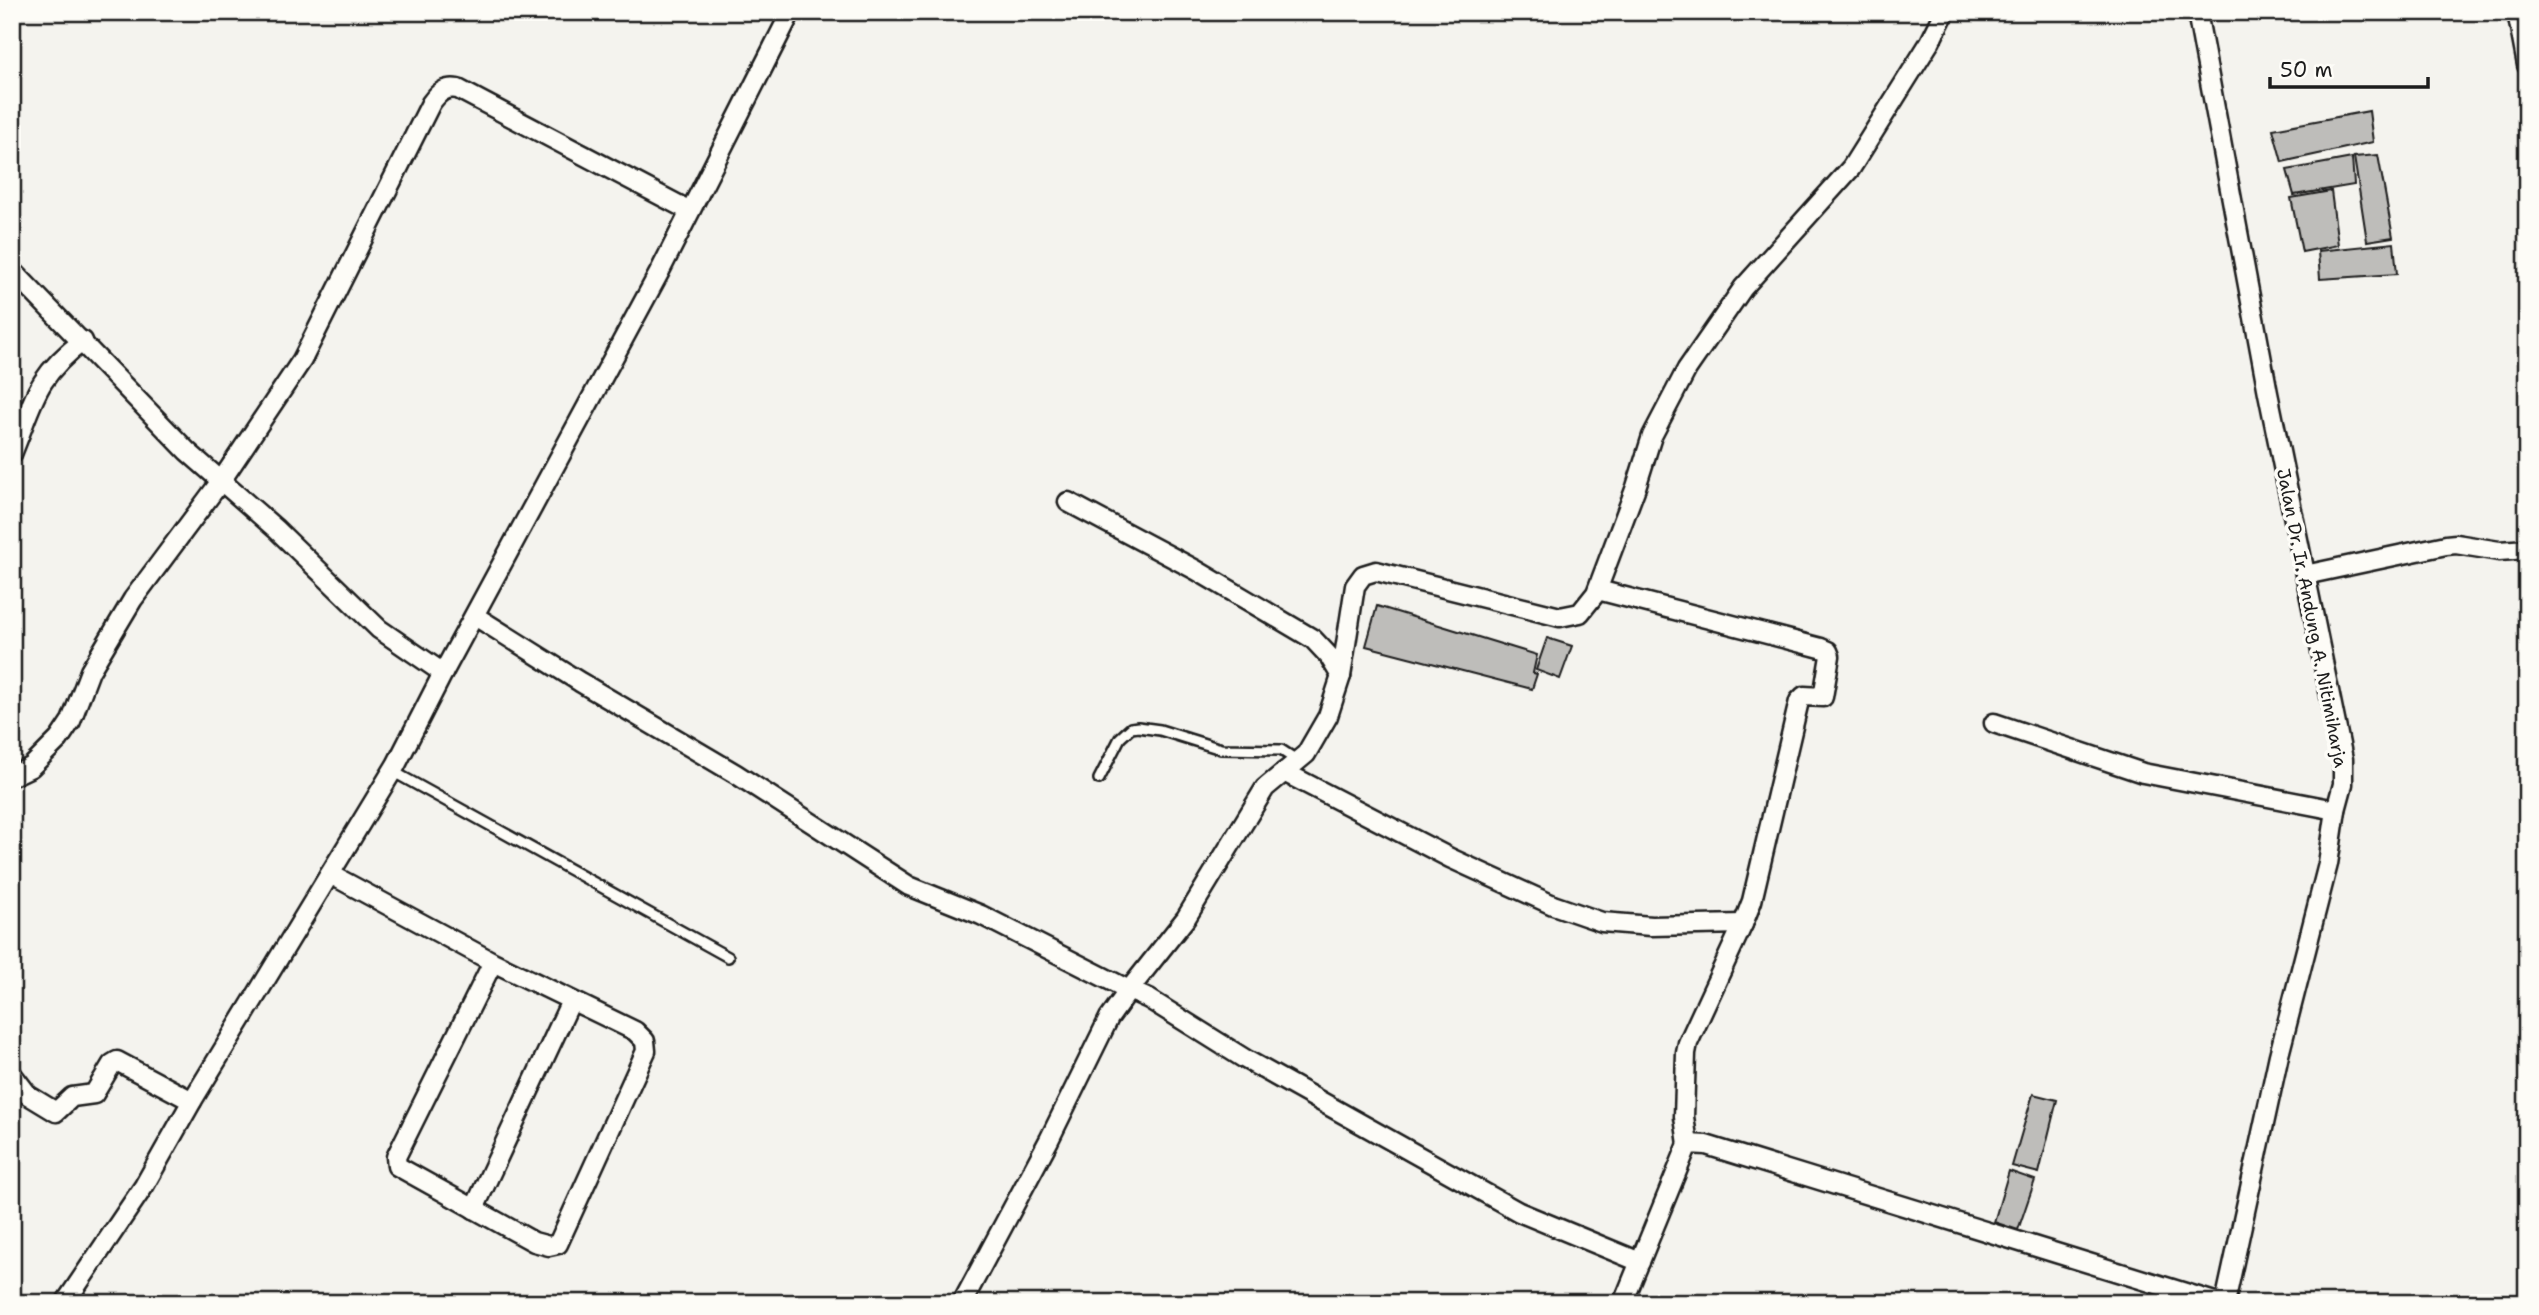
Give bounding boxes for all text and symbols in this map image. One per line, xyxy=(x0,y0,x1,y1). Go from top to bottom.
scale bar xyxy=(2270,46,2427,90)
text: 50 m xyxy=(2280,56,2333,84)
street label: Jalan Dr. Ir. Andung A. Nitimiharja xyxy=(2271,466,2353,770)

